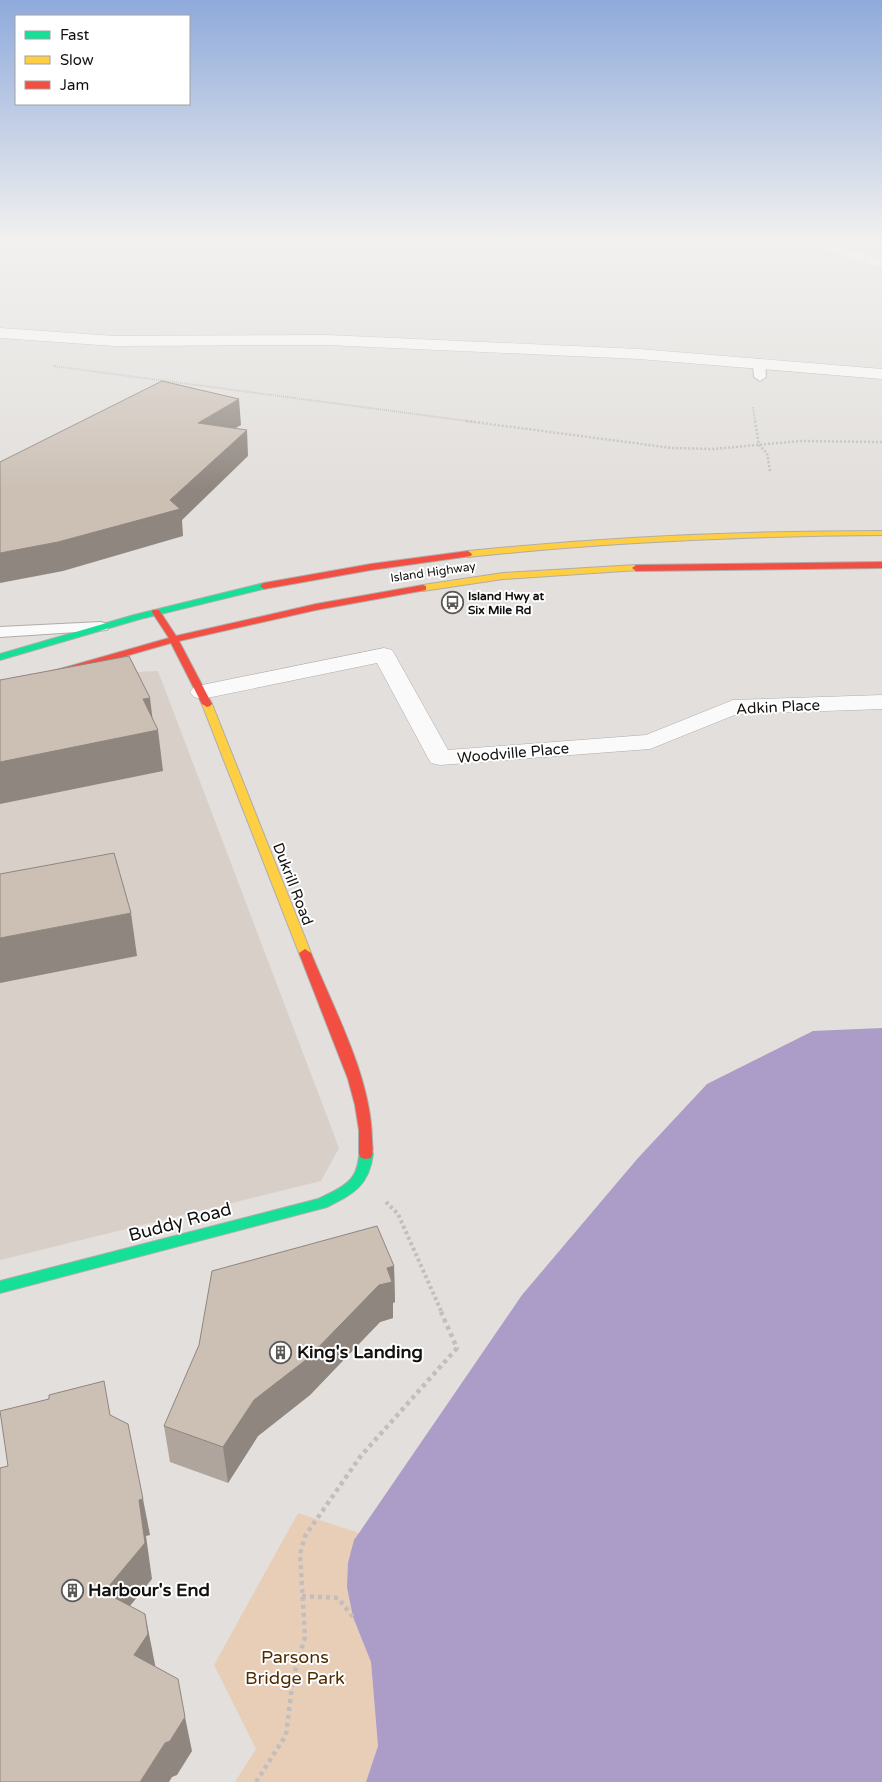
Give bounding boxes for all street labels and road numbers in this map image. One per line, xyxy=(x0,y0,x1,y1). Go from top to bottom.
street label: Island Highway xyxy=(389,559,477,585)
street label: Adkin Place xyxy=(736,696,820,718)
street label: Woodville Place xyxy=(456,739,570,767)
street label: Dukrill Road xyxy=(269,840,317,928)
street label: Buddy Road xyxy=(126,1198,234,1246)

